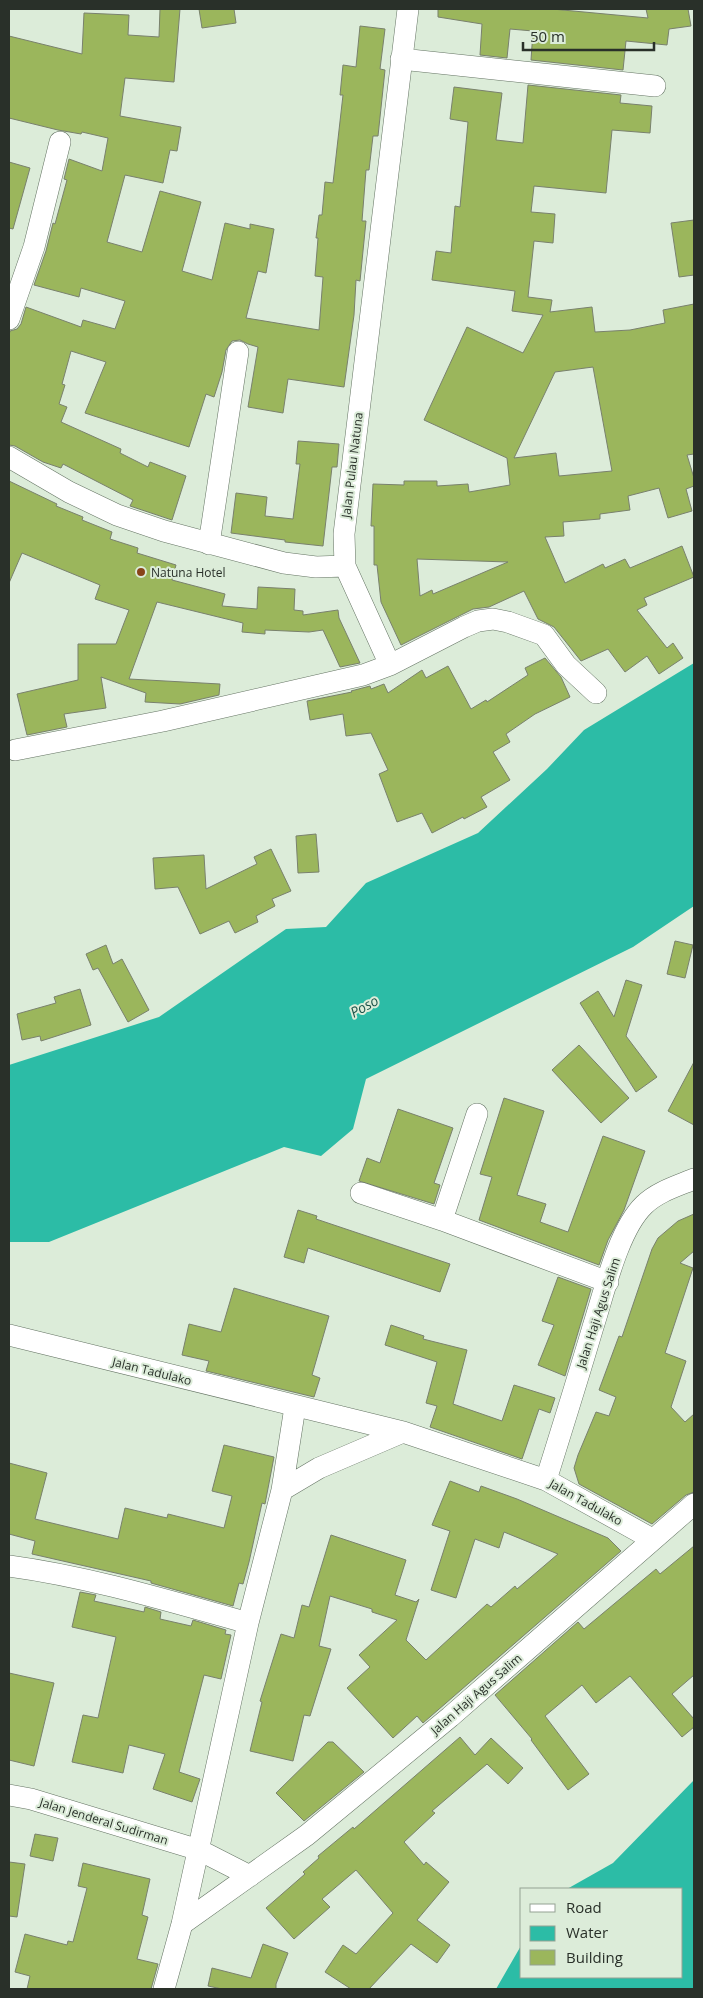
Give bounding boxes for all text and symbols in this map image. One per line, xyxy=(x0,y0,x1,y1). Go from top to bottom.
scale bar xyxy=(523,20,654,52)
text: 50 m xyxy=(530,26,565,46)
street label: Jalan Pulau Natuna xyxy=(337,411,367,520)
place label: Natuna Hotel xyxy=(151,564,226,581)
marker: Natuna Hotel xyxy=(135,566,147,578)
water label: Poso xyxy=(346,990,382,1022)
street label: Jalan Haji Agus Salim xyxy=(572,1255,624,1371)
street label: Jalan Tadulako xyxy=(110,1353,193,1389)
street label: Jalan Tadulako xyxy=(545,1474,626,1529)
street label: Jalan Haji Agus Salim xyxy=(426,1650,525,1739)
street label: Jalan Jenderal Sudirman xyxy=(37,1793,170,1849)
legend xyxy=(520,1888,683,1978)
text: Road xyxy=(566,1897,602,1917)
text: Water xyxy=(566,1922,608,1942)
text: Building xyxy=(566,1947,623,1967)

